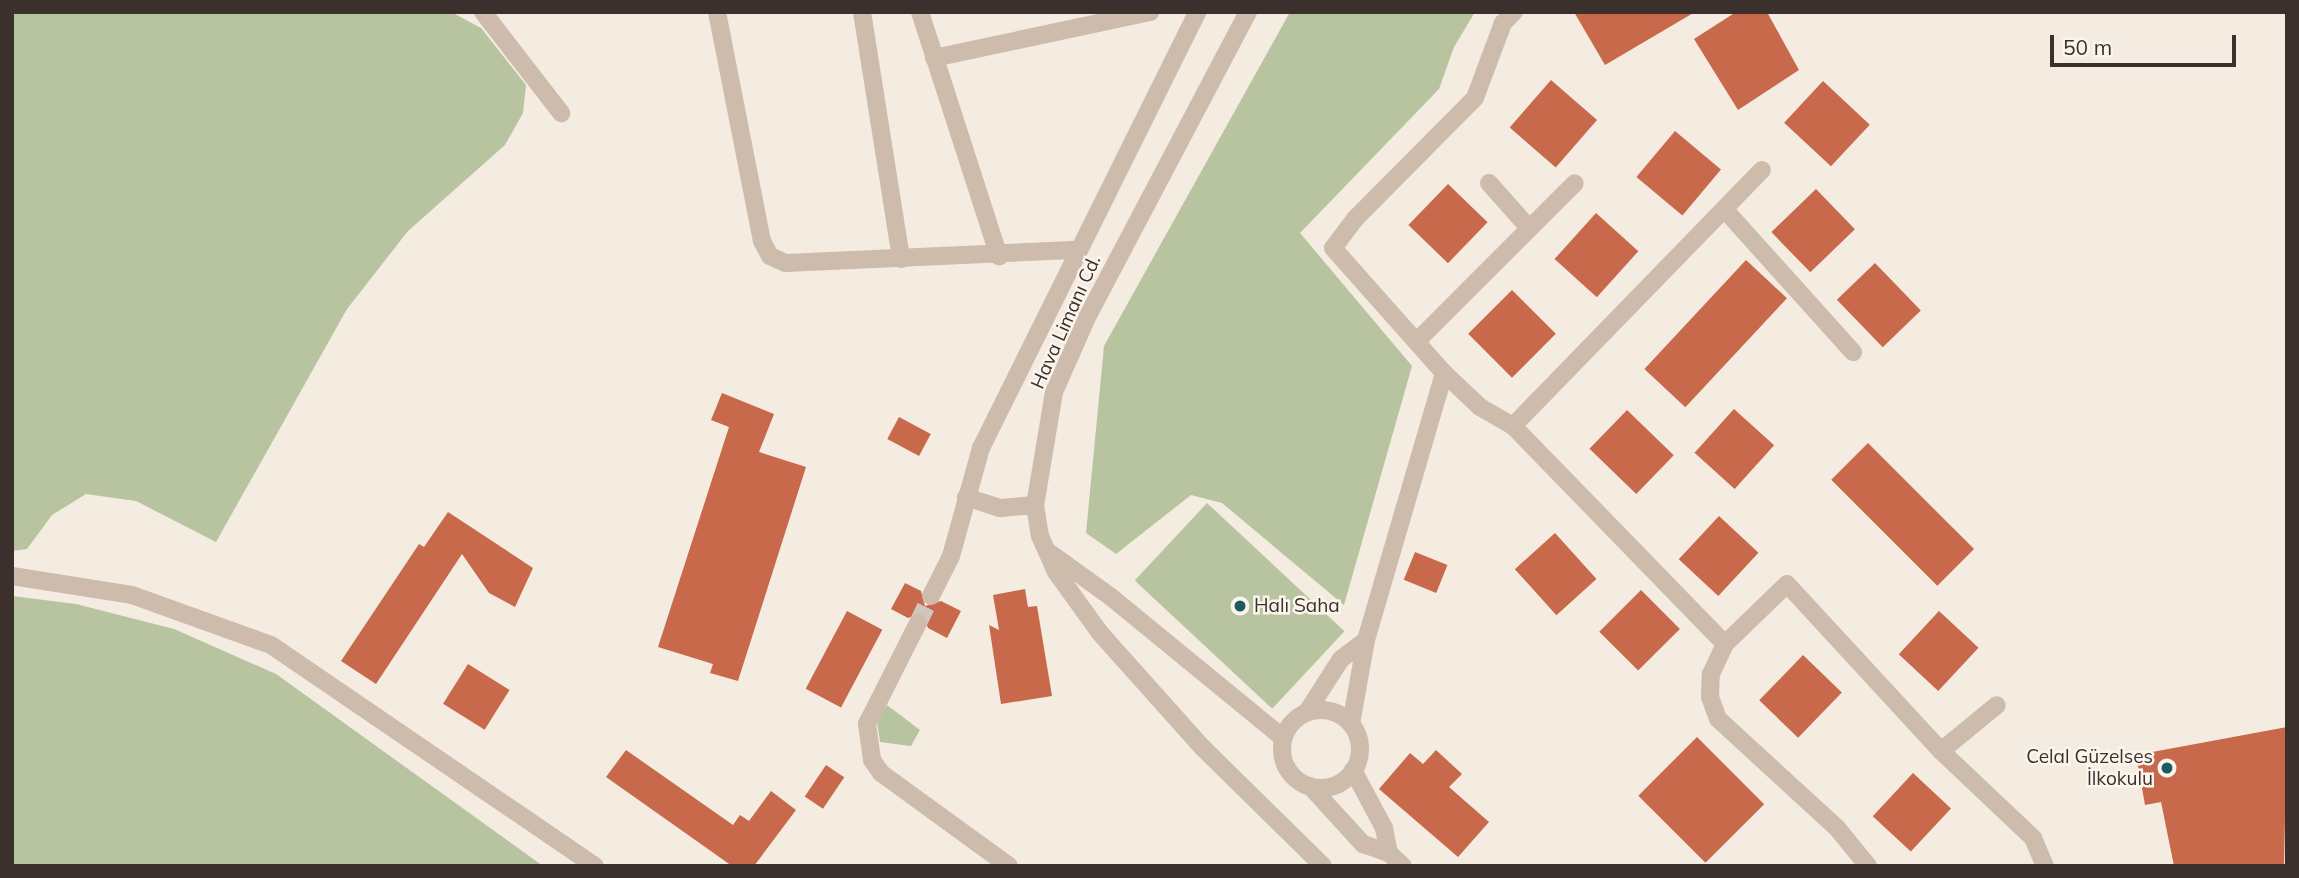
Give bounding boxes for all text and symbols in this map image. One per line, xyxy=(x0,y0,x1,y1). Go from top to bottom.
scale bar xyxy=(2054,21,2240,65)
text: 50 m xyxy=(2063,34,2112,60)
street label: Hava Limanı Cd. xyxy=(1026,252,1106,392)
place label: Halı Saha xyxy=(1254,595,1340,617)
marker: Halı Saha xyxy=(1232,598,1248,614)
place label: Celal Güzelses İlkokulu xyxy=(2026,746,2153,790)
marker: Celal Güzelses İlkokulu xyxy=(2159,760,2175,776)

